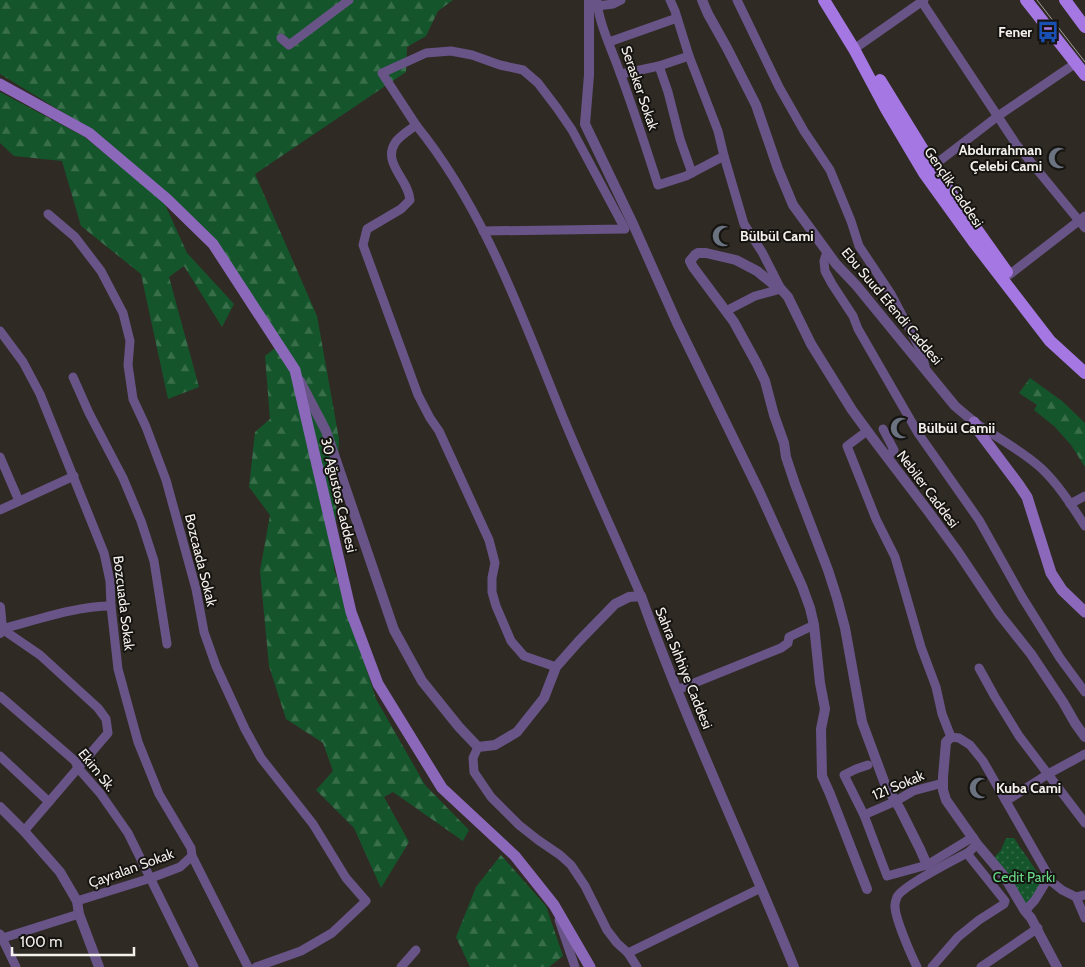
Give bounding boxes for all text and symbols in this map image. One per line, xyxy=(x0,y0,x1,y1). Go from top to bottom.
bus stop icon: Fener xyxy=(1035,19,1061,45)
place label: Fener xyxy=(998,23,1032,41)
street label: Serasker Sokak xyxy=(617,43,663,133)
place label: Abdurrahman Çelebi Cami xyxy=(959,141,1042,175)
street label: Gençlik Caddesi xyxy=(920,143,988,231)
mosque icon: Abdurrahman Çelebi Cami xyxy=(1046,145,1072,171)
mosque icon: Bülbül Cami xyxy=(710,223,736,249)
place label: Bülbül Cami xyxy=(740,227,814,245)
street label: Ebu Suud Efendi Caddesi xyxy=(838,244,946,368)
mosque icon: Bülbül Camii xyxy=(888,415,914,441)
place label: Bülbül Camii xyxy=(918,419,995,437)
street label: 30 Ağustos Caddesi xyxy=(317,436,361,554)
street label: Nebiler Caddesi xyxy=(893,447,963,531)
street label: Bozcaada Sokak xyxy=(181,512,221,609)
street label: Bozcuada Sokak xyxy=(109,555,139,652)
street label: Sahra Sıhhiye Caddesi xyxy=(651,604,717,732)
street label: Ekim Sk. xyxy=(74,745,120,795)
street label: 121 Sokak xyxy=(869,766,927,804)
mosque icon: Kuba Cami xyxy=(967,775,993,801)
place label: Kuba Cami xyxy=(996,779,1061,797)
street label: Çayralan Sokak xyxy=(86,844,177,892)
park label: Cedit Parkı xyxy=(993,868,1055,886)
scale bar xyxy=(12,924,135,956)
text: 100 m xyxy=(20,933,62,951)

